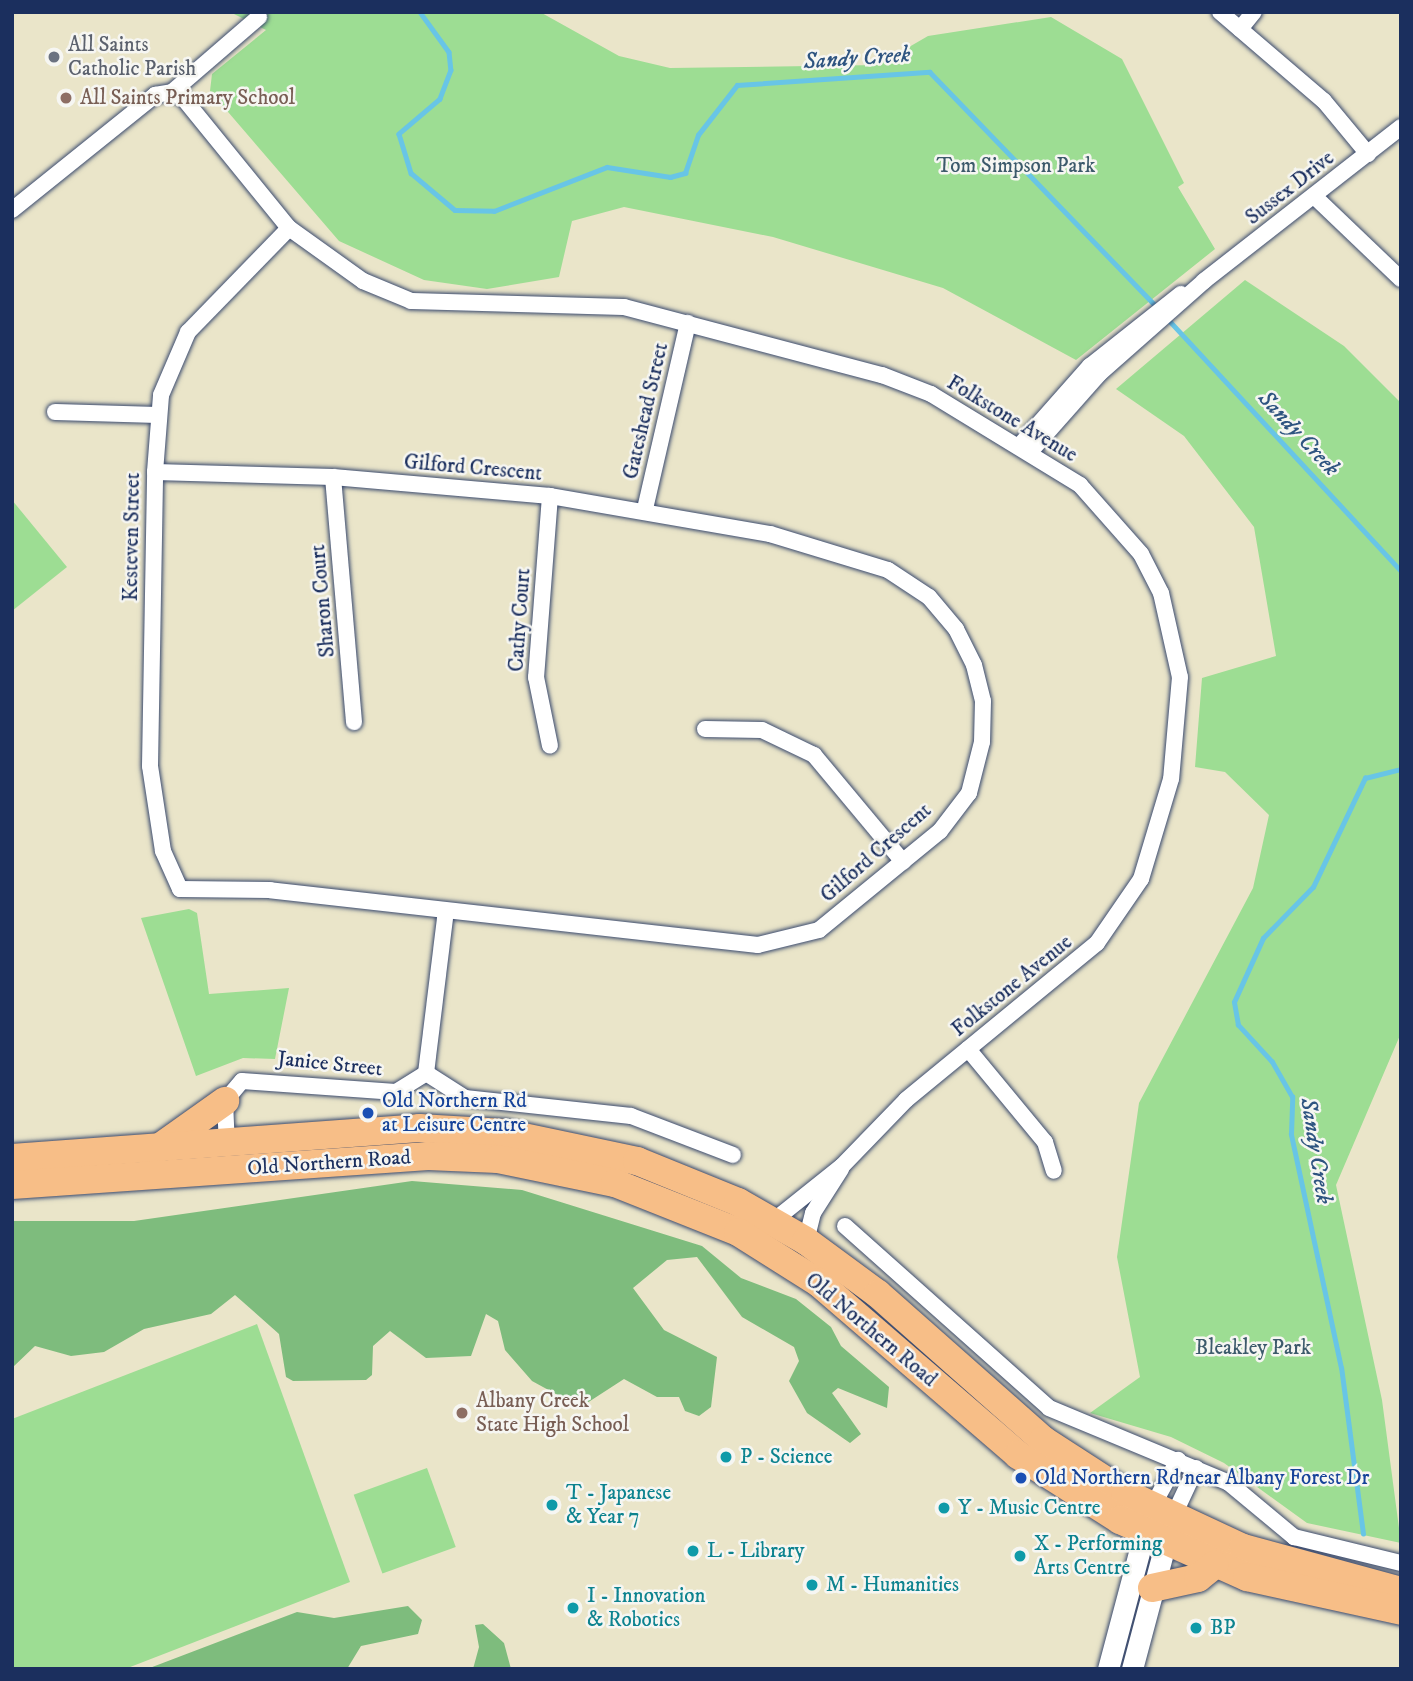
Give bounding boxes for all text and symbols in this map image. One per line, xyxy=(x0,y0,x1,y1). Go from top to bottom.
place label: All Saints Catholic Parish xyxy=(68,32,196,82)
water label: Sandy Creek xyxy=(803,42,911,76)
marker: All Saints Catholic Parish xyxy=(46,49,62,65)
place label: All Saints Primary School xyxy=(80,85,295,111)
marker: All Saints Primary School xyxy=(58,90,74,106)
street label: Sussex Drive xyxy=(1241,146,1339,230)
park label: Tom Simpson Park xyxy=(937,153,1095,179)
street label: Gateshead Street xyxy=(618,340,674,482)
street label: Folkstone Avenue xyxy=(942,370,1082,468)
water label: Sandy Creek xyxy=(1251,385,1345,483)
street label: Gilford Crescent xyxy=(403,449,543,487)
street label: Kesteven Street xyxy=(118,472,146,602)
street label: Sharon Court xyxy=(306,543,340,659)
street label: Cathy Court xyxy=(504,567,536,673)
street label: Gilford Crescent xyxy=(815,798,937,908)
street label: Folkstone Avenue xyxy=(947,930,1077,1042)
street label: Janice Street xyxy=(276,1046,384,1082)
place label: Old Northern Rd at Leisure Centre xyxy=(382,1088,527,1138)
water label: Sandy Creek xyxy=(1293,1096,1337,1206)
marker: Old Northern Rd at Leisure Centre xyxy=(360,1105,376,1121)
street label: Old Northern Road xyxy=(246,1145,412,1181)
street label: Old Northern Road xyxy=(800,1268,942,1392)
park label: Bleakley Park xyxy=(1195,1335,1311,1361)
place label: Albany Creek State High School xyxy=(476,1388,629,1438)
marker: Albany Creek State High School xyxy=(454,1405,470,1421)
place label: P - Science xyxy=(740,1444,833,1470)
marker: P - Science xyxy=(718,1449,734,1465)
place label: Old Northern Rd near Albany Forest Dr xyxy=(1035,1465,1369,1491)
marker: Old Northern Rd near Albany Forest Dr xyxy=(1013,1470,1029,1486)
place label: T - Japanese & Year 7 xyxy=(566,1480,671,1530)
place label: Y - Music Centre xyxy=(958,1495,1100,1521)
marker: T - Japanese & Year 7 xyxy=(544,1497,560,1513)
marker: Y - Music Centre xyxy=(936,1500,952,1516)
place label: X - Performing Arts Centre xyxy=(1034,1531,1162,1581)
place label: L - Library xyxy=(707,1538,804,1564)
marker: L - Library xyxy=(685,1543,701,1559)
marker: X - Performing Arts Centre xyxy=(1012,1548,1028,1564)
place label: M - Humanities xyxy=(826,1572,959,1598)
marker: M - Humanities xyxy=(804,1577,820,1593)
place label: I - Innovation & Robotics xyxy=(587,1583,705,1633)
marker: I - Innovation & Robotics xyxy=(565,1600,581,1616)
place label: BP xyxy=(1210,1615,1235,1641)
marker: BP xyxy=(1188,1620,1204,1636)

